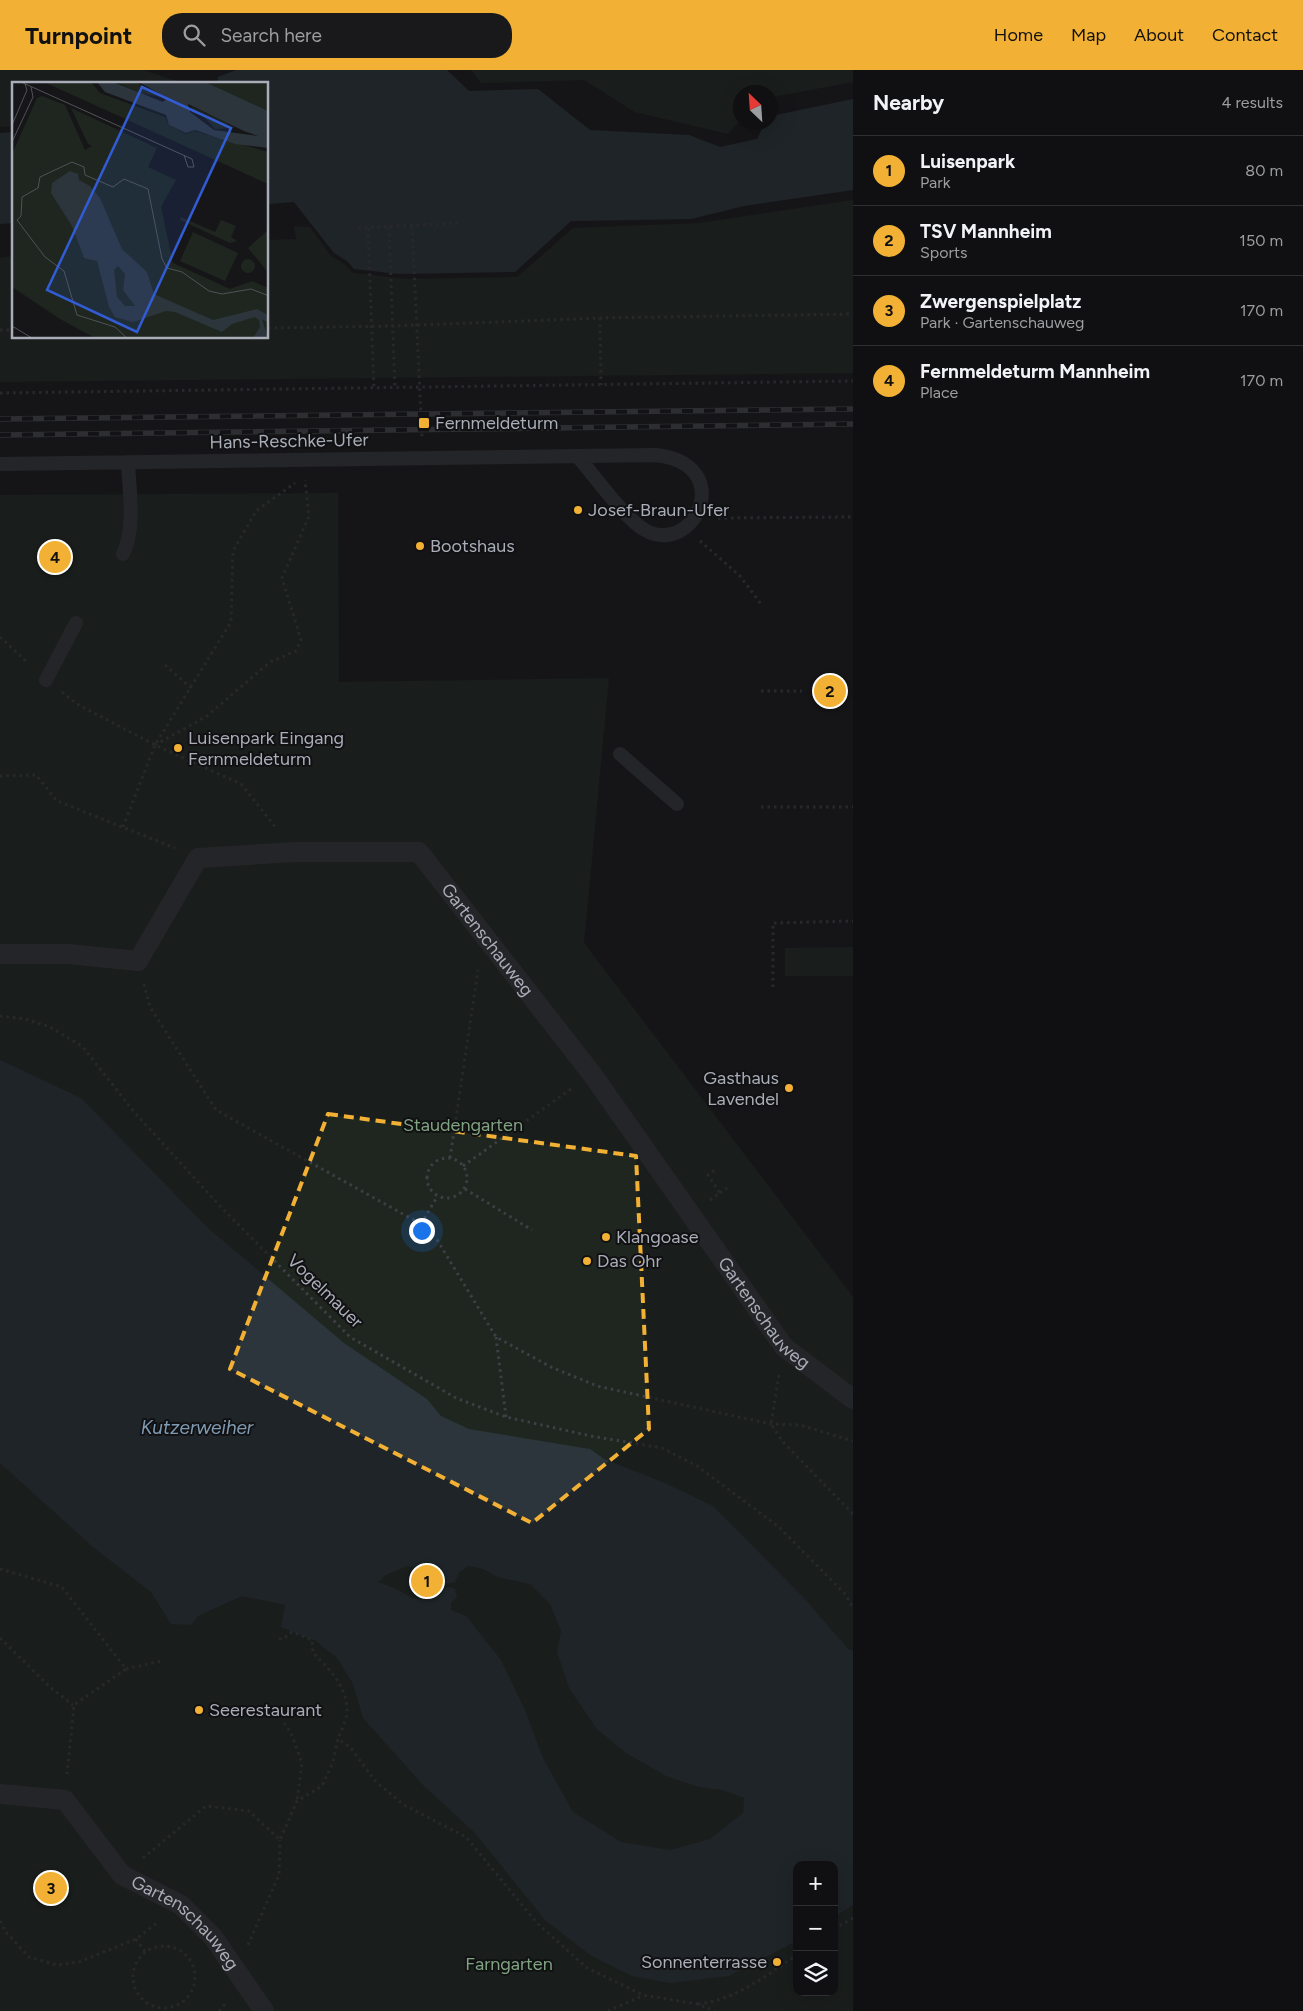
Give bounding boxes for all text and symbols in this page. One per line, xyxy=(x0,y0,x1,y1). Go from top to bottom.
search box xyxy=(162,13,512,58)
text: Turnpoint xyxy=(25,21,132,50)
icon: search xyxy=(180,21,208,49)
text: Search here xyxy=(220,24,322,47)
text: Home xyxy=(994,24,1043,46)
text: Map xyxy=(1071,24,1106,46)
text: About xyxy=(1134,24,1184,46)
text: Contact xyxy=(1212,24,1278,46)
inset map xyxy=(12,82,269,339)
north arrow xyxy=(733,85,778,130)
text: Nearby xyxy=(873,90,944,115)
text: 4 results xyxy=(1222,93,1283,112)
text: Luisenpark xyxy=(920,150,1015,173)
text: 1 xyxy=(886,161,892,180)
text: 80 m xyxy=(1245,161,1283,180)
text: Park xyxy=(920,173,950,192)
text: TSV Mannheim xyxy=(920,220,1052,243)
text: 2 xyxy=(884,231,894,250)
text: 150 m xyxy=(1239,231,1283,250)
text: Sports xyxy=(920,243,967,262)
text: Zwergenspielplatz xyxy=(920,290,1081,313)
text: 3 xyxy=(885,301,893,320)
text: 170 m xyxy=(1240,301,1283,320)
text: Park · Gartenschauweg xyxy=(920,313,1084,332)
text: Fernmeldeturm Mannheim xyxy=(920,360,1150,383)
text: 4 xyxy=(884,371,894,390)
text: 170 m xyxy=(1240,371,1283,390)
text: Place xyxy=(920,383,958,402)
place label: Fernmeldeturm xyxy=(435,412,558,434)
marker: Fernmeldeturm xyxy=(417,416,431,430)
street label: Hans-Reschke-Ufer xyxy=(209,429,369,453)
place label: Josef-Braun-Ufer xyxy=(588,499,729,521)
marker: Josef-Braun-Ufer xyxy=(572,504,584,516)
place label: Bootshaus xyxy=(430,535,515,557)
pin: 4 xyxy=(39,538,71,576)
marker: Bootshaus xyxy=(414,540,426,552)
pin: 2 xyxy=(814,672,846,710)
place label: Luisenpark Eingang Fernmeldeturm xyxy=(188,727,344,770)
marker: Luisenpark Eingang Fernmeldeturm xyxy=(172,742,184,754)
street label: Gartenschauweg xyxy=(437,879,538,1001)
place label: Gasthaus Lavendel xyxy=(703,1067,779,1110)
marker: Gasthaus Lavendel xyxy=(783,1082,795,1094)
park label: Staudengarten xyxy=(403,1114,523,1136)
your location xyxy=(409,1218,435,1244)
place label: Klangoase xyxy=(616,1226,699,1248)
marker: Klangoase xyxy=(600,1231,612,1243)
street label: Vogelmauer xyxy=(282,1249,368,1333)
place label: Das Ohr xyxy=(597,1250,662,1272)
street label: Gartenschauweg xyxy=(713,1253,814,1374)
marker: Das Ohr xyxy=(581,1255,593,1267)
water label: Kutzerweiher xyxy=(141,1416,254,1439)
pin: 1 xyxy=(411,1562,443,1600)
place label: Seerestaurant xyxy=(209,1699,322,1721)
marker: Seerestaurant xyxy=(193,1704,205,1716)
map controls xyxy=(793,1861,838,1996)
button: + xyxy=(793,1861,838,1906)
pin: 3 xyxy=(35,1869,67,1907)
street label: Gartenschauweg xyxy=(128,1871,243,1974)
button: − xyxy=(793,1906,838,1951)
place label: Sonnenterrasse xyxy=(641,1951,767,1973)
button: layers xyxy=(793,1951,838,1996)
park label: Farngarten xyxy=(465,1953,553,1975)
marker: Sonnenterrasse xyxy=(771,1956,783,1968)

